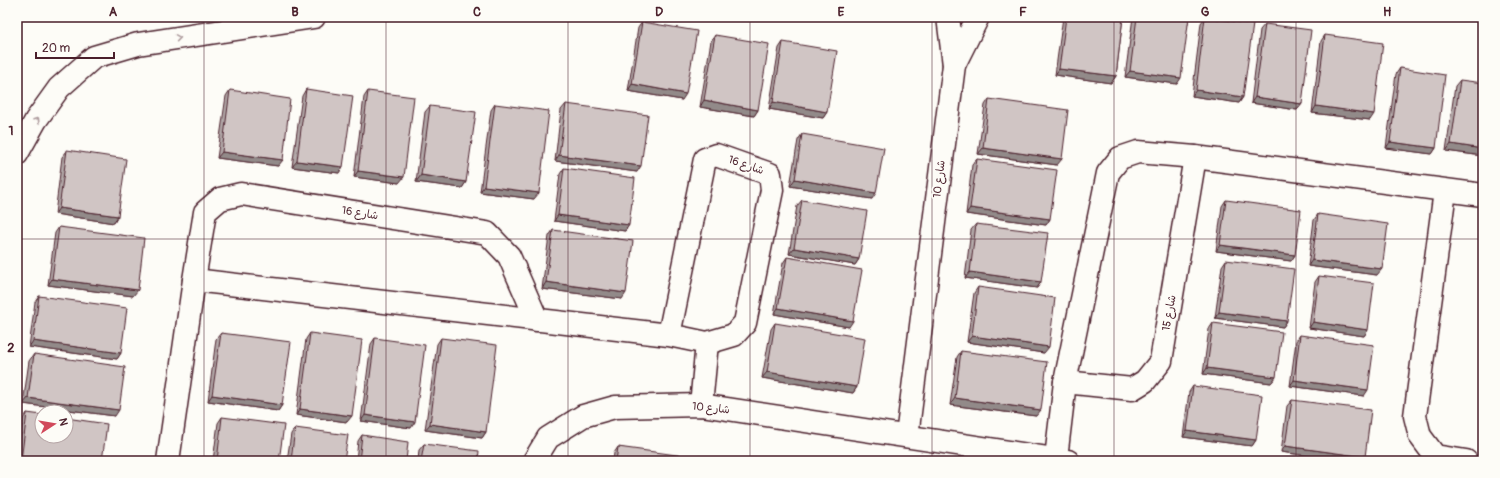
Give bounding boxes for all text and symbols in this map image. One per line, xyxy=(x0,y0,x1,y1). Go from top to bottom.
text: A xyxy=(109,4,118,20)
text: B xyxy=(291,4,299,20)
text: C xyxy=(473,4,481,20)
text: D xyxy=(655,4,663,20)
text: E xyxy=(838,4,845,20)
text: F xyxy=(1019,4,1027,20)
text: G xyxy=(1201,4,1210,20)
text: H xyxy=(1383,4,1391,20)
scale bar xyxy=(36,34,114,60)
one-way arrow xyxy=(175,34,181,43)
text: 20 m xyxy=(42,41,71,56)
one-way arrow xyxy=(32,117,40,124)
text: 1 xyxy=(8,123,14,139)
street label: شارع 16 xyxy=(726,153,766,179)
street label: شارع 10 xyxy=(930,159,950,199)
street label: شارع 16 xyxy=(340,204,379,224)
street label: شارع 15 xyxy=(1159,294,1181,332)
text: 2 xyxy=(7,340,15,356)
street label: شارع 10 xyxy=(691,400,731,418)
north arrow xyxy=(34,404,74,444)
text: N xyxy=(56,417,71,428)

